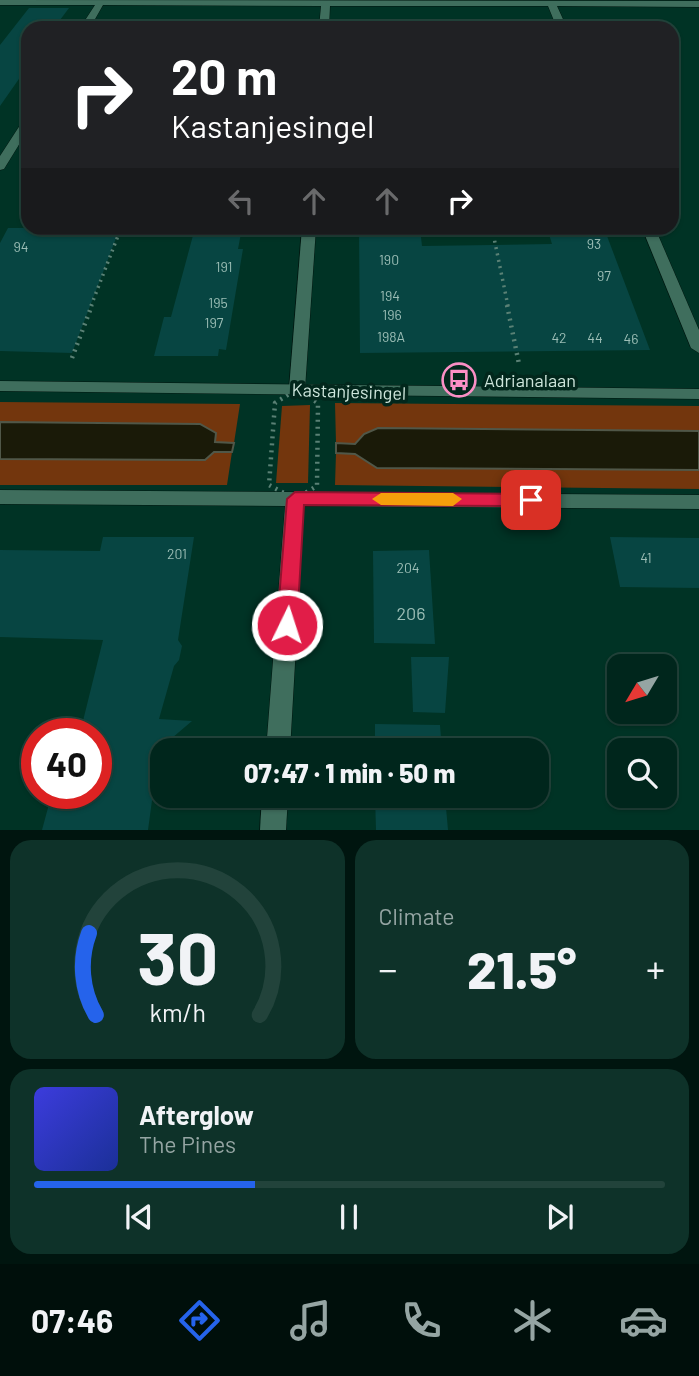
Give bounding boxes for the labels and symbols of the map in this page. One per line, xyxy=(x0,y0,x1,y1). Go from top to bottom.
house number: 93 xyxy=(587,235,601,252)
house number: 94 xyxy=(13,238,29,255)
house number: 190 xyxy=(379,251,399,268)
house number: 191 xyxy=(216,258,232,275)
house number: 97 xyxy=(597,267,611,284)
house number: 194 xyxy=(380,287,400,304)
house number: 195 xyxy=(208,294,228,311)
house number: 196 xyxy=(382,306,402,323)
house number: 197 xyxy=(205,314,224,331)
house number: 198A xyxy=(377,328,405,345)
house number: 42 xyxy=(551,329,567,346)
house number: 44 xyxy=(587,329,603,346)
house number: 46 xyxy=(624,330,638,347)
bus stop icon: Adrianalaan xyxy=(440,361,478,399)
place label: Adrianalaan xyxy=(484,369,576,391)
street label: Kastanjesingel xyxy=(291,378,407,404)
pin xyxy=(501,470,561,530)
house number: 201 xyxy=(167,545,187,562)
house number: 41 xyxy=(640,549,652,566)
house number: 204 xyxy=(396,559,420,576)
position arrow xyxy=(250,588,324,662)
house number: 206 xyxy=(396,602,426,624)
north arrow xyxy=(607,654,677,724)
speed limit sign: 40 xyxy=(21,718,112,809)

